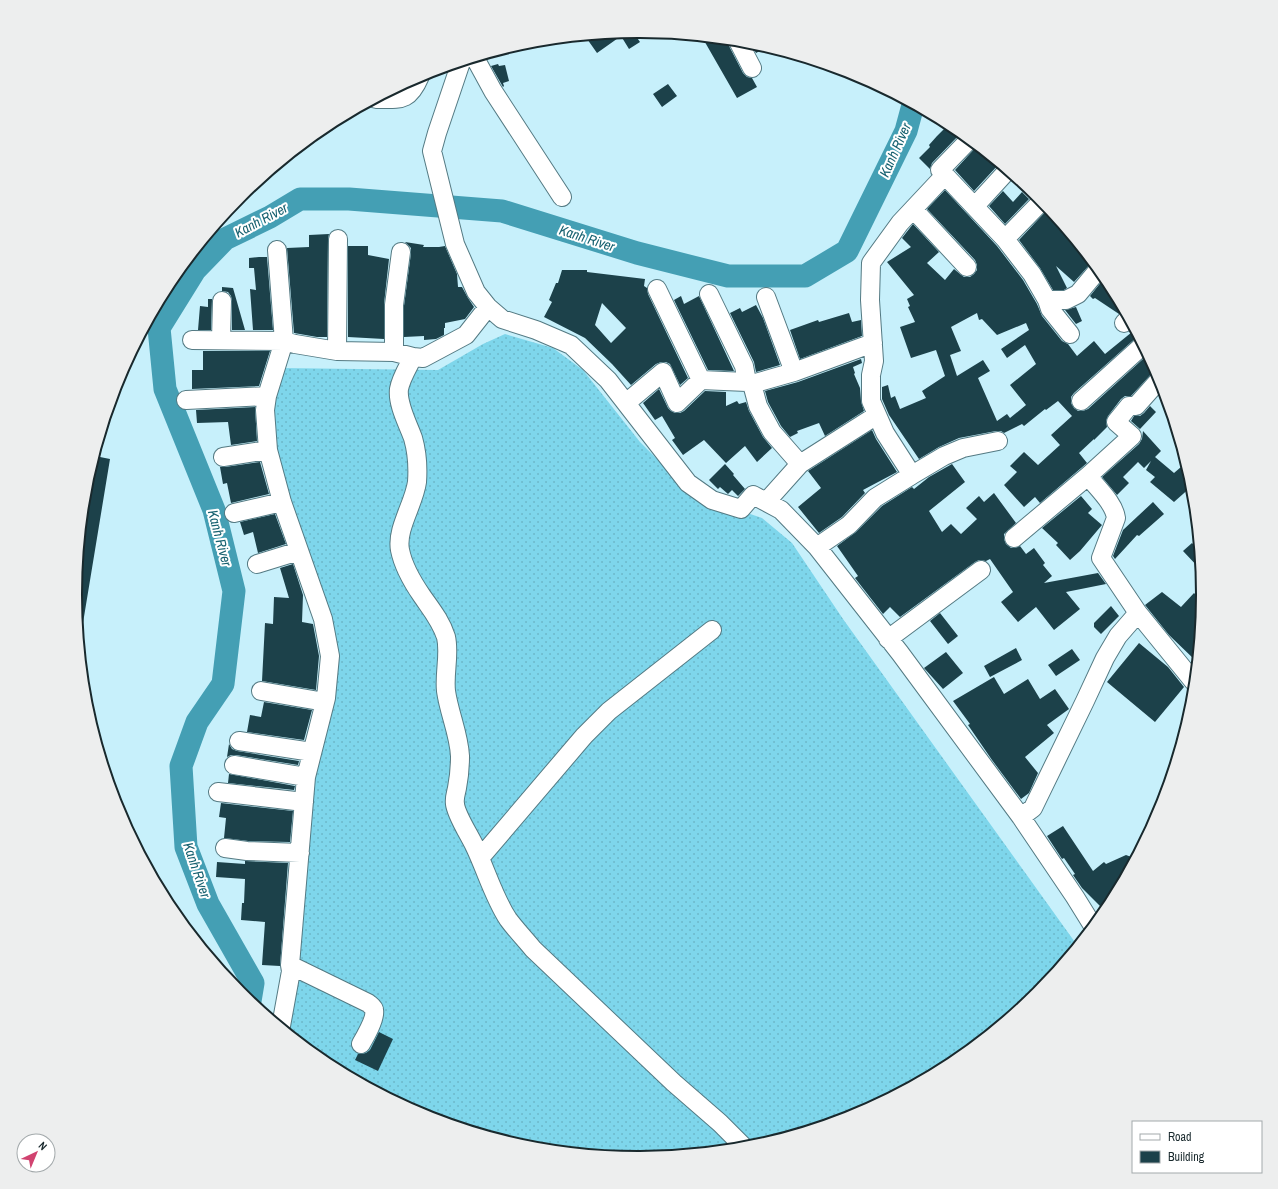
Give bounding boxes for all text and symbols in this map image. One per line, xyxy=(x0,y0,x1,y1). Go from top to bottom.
water label: Kanh River xyxy=(875,119,915,180)
water label: Kanh River xyxy=(231,198,292,241)
water label: Kanh River xyxy=(557,221,618,256)
water label: Kanh River xyxy=(204,508,236,569)
water label: Kanh River xyxy=(179,840,215,901)
legend xyxy=(1132,1121,1262,1173)
text: Road xyxy=(1168,1129,1192,1145)
north arrow xyxy=(16,1133,56,1173)
text: N xyxy=(36,1139,50,1153)
text: Building xyxy=(1168,1149,1205,1165)

